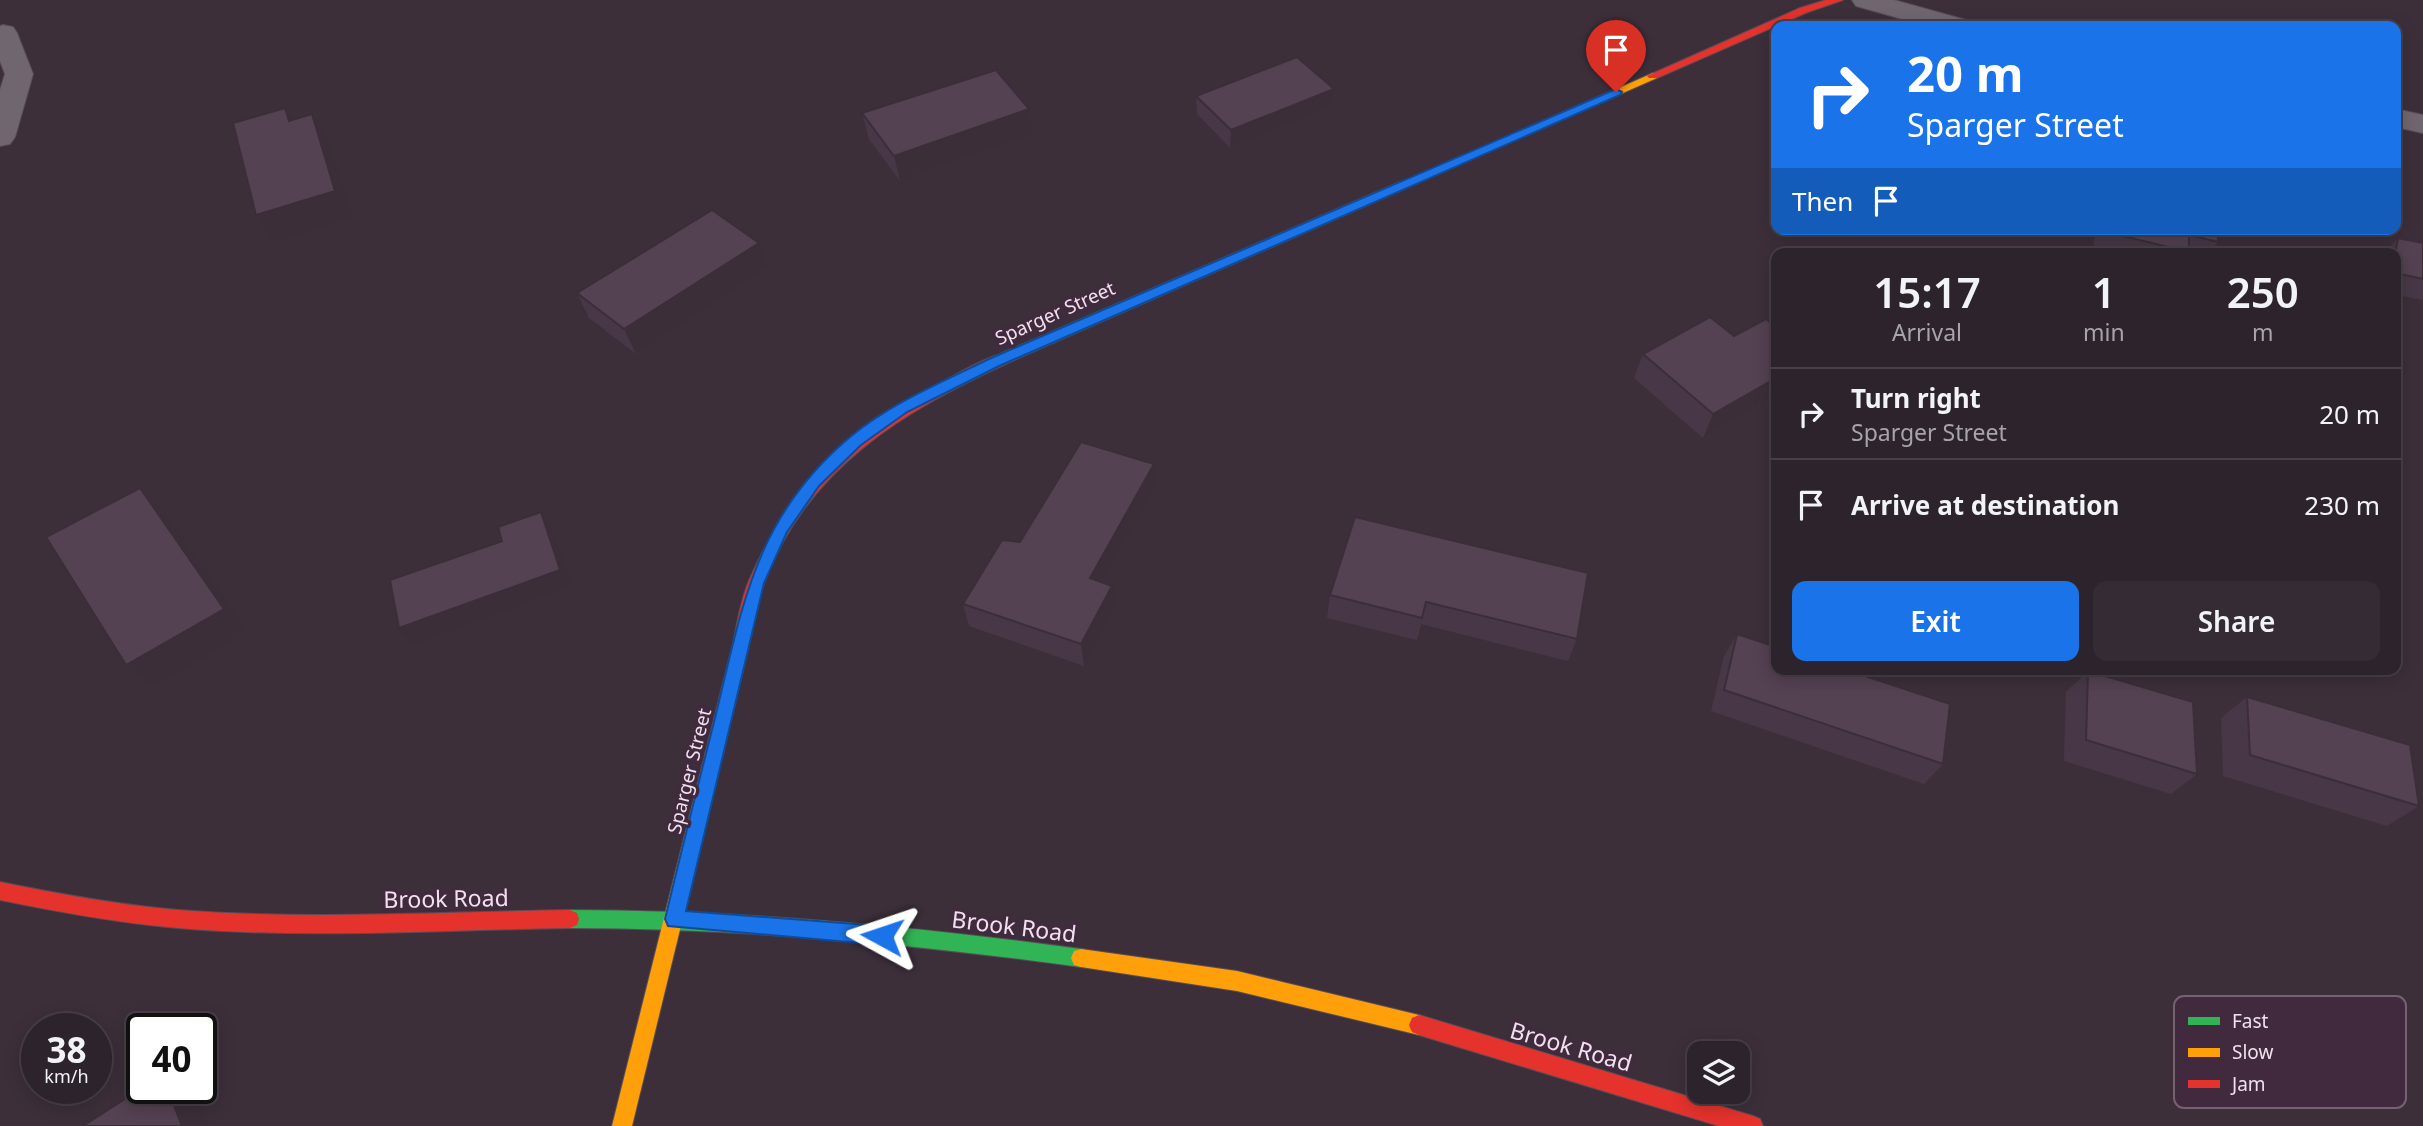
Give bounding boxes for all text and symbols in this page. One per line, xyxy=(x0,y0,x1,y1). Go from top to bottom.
pin xyxy=(1586,20,1646,92)
icon: arrive xyxy=(1597,31,1635,69)
text: 20 m xyxy=(1907,40,2024,106)
icon: right xyxy=(1792,49,1883,140)
text: Sparger Street xyxy=(1907,103,2124,146)
icon: arrive xyxy=(1867,182,1905,220)
text: Then xyxy=(1792,183,1853,219)
text: 15:17 xyxy=(1873,263,1981,320)
text: 1 xyxy=(2092,263,2116,320)
text: 250 xyxy=(2227,263,2299,320)
street label: Sparger Street xyxy=(991,275,1119,351)
text: Arrival xyxy=(1892,316,1962,348)
text: min xyxy=(2083,316,2125,348)
text: m xyxy=(2252,316,2274,348)
text: Turn right xyxy=(1851,380,1981,416)
icon: right xyxy=(1792,395,1830,433)
text: 20 m xyxy=(2319,396,2380,432)
text: Sparger Street xyxy=(1851,416,2007,448)
icon: arrive xyxy=(1792,486,1830,524)
text: Arrive at destination xyxy=(1851,487,2120,523)
text: 230 m xyxy=(2304,487,2380,523)
button: Exit xyxy=(1792,581,2079,661)
button: Share xyxy=(2093,581,2380,661)
street label: Sparger Street xyxy=(661,705,717,837)
street label: Brook Road xyxy=(383,881,509,915)
position arrow xyxy=(845,899,919,973)
street label: Brook Road xyxy=(950,902,1078,950)
legend xyxy=(2174,996,2406,1108)
text: Fast xyxy=(2232,1008,2269,1034)
speed limit sign: 40 xyxy=(126,1013,217,1104)
street label: Brook Road xyxy=(1507,1013,1636,1079)
text: 38 xyxy=(46,1026,87,1073)
text: Slow xyxy=(2232,1039,2273,1065)
map controls xyxy=(1687,1041,1750,1104)
button: layers xyxy=(1687,1041,1750,1104)
text: km/h xyxy=(44,1064,89,1088)
text: Jam xyxy=(2230,1071,2266,1097)

